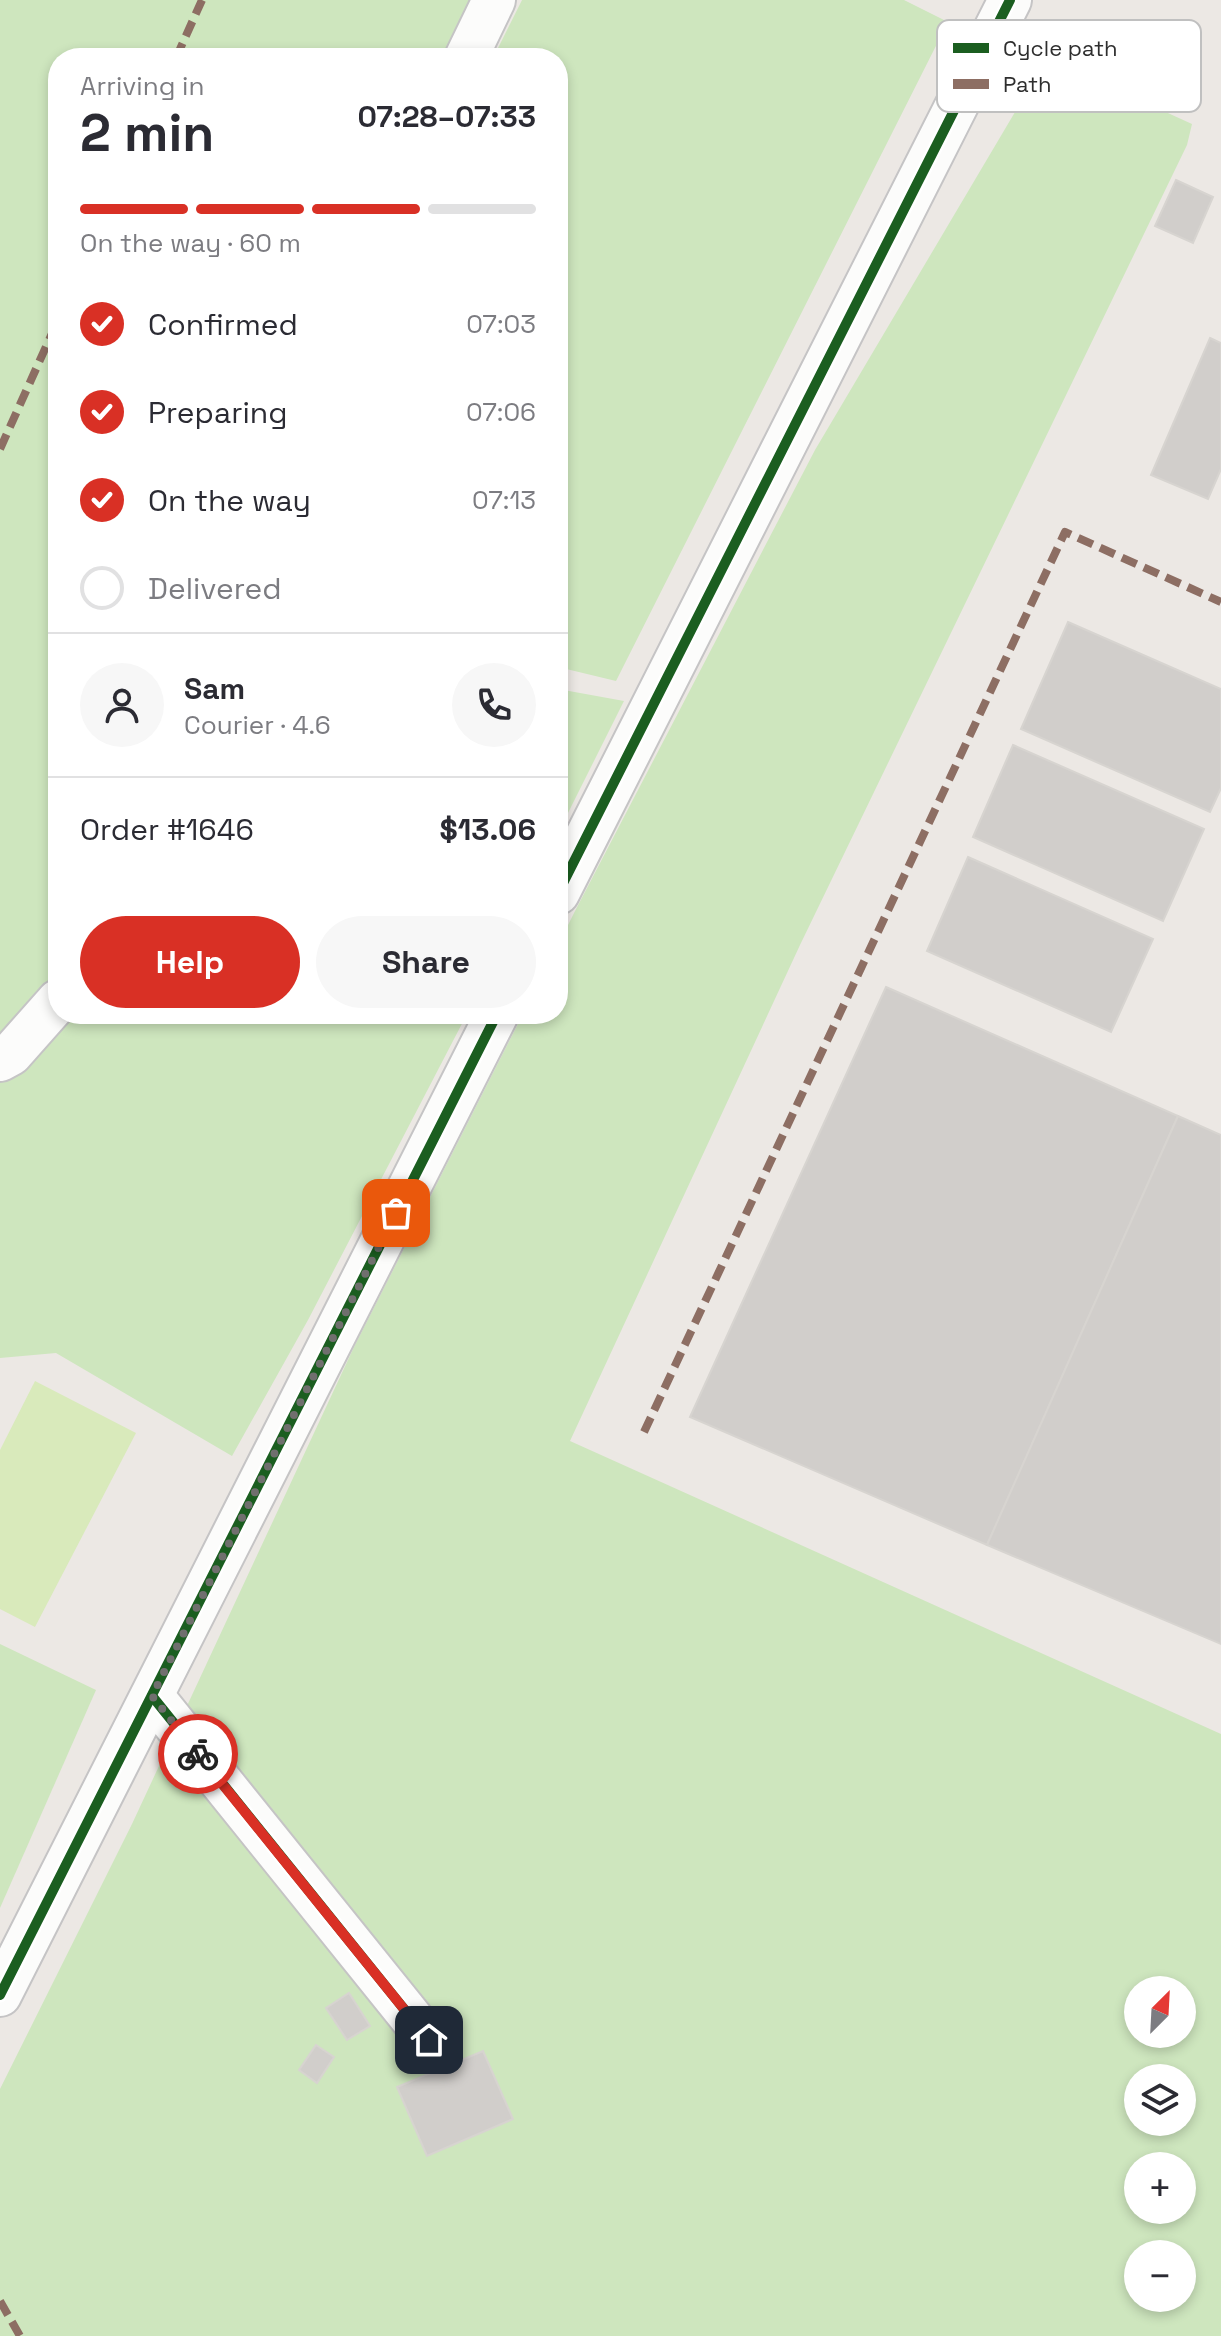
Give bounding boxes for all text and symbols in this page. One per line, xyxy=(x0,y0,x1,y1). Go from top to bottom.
legend xyxy=(937,20,1201,112)
text: Cycle path xyxy=(1003,34,1118,62)
text: Arriving in xyxy=(80,69,204,103)
text: Path xyxy=(1003,70,1052,98)
text: 07:28–07:33 xyxy=(357,97,536,136)
text: 2 min xyxy=(80,100,214,166)
text: On the way · 60 m xyxy=(80,226,301,260)
icon: check xyxy=(80,302,124,346)
text: Confirmed xyxy=(148,305,298,344)
text: 07:03 xyxy=(466,307,536,341)
icon: check xyxy=(80,390,124,434)
text: Preparing xyxy=(148,393,287,432)
text: 07:06 xyxy=(466,395,536,429)
icon: check xyxy=(80,478,124,522)
text: On the way xyxy=(148,481,311,520)
text: 07:13 xyxy=(472,483,536,517)
text: Delivered xyxy=(148,569,282,608)
button: person xyxy=(80,663,164,747)
button: phone xyxy=(452,663,536,747)
text: Sam xyxy=(184,669,245,708)
text: Courier · 4.6 xyxy=(184,708,331,742)
text: Order #1646 xyxy=(80,810,254,849)
text: $13.06 xyxy=(439,810,536,849)
button: Help xyxy=(80,916,300,1008)
button: Share xyxy=(316,916,536,1008)
pin xyxy=(362,1179,430,1247)
icon: bag xyxy=(374,1191,418,1235)
courier xyxy=(158,1714,238,1794)
icon: bike xyxy=(176,1732,220,1776)
north arrow xyxy=(1124,1976,1196,2048)
map controls xyxy=(1124,1976,1196,2312)
pin xyxy=(395,2006,463,2074)
icon: home xyxy=(407,2018,451,2062)
button: layers xyxy=(1124,2064,1196,2136)
button: + xyxy=(1124,2152,1196,2224)
button: − xyxy=(1124,2240,1196,2312)

